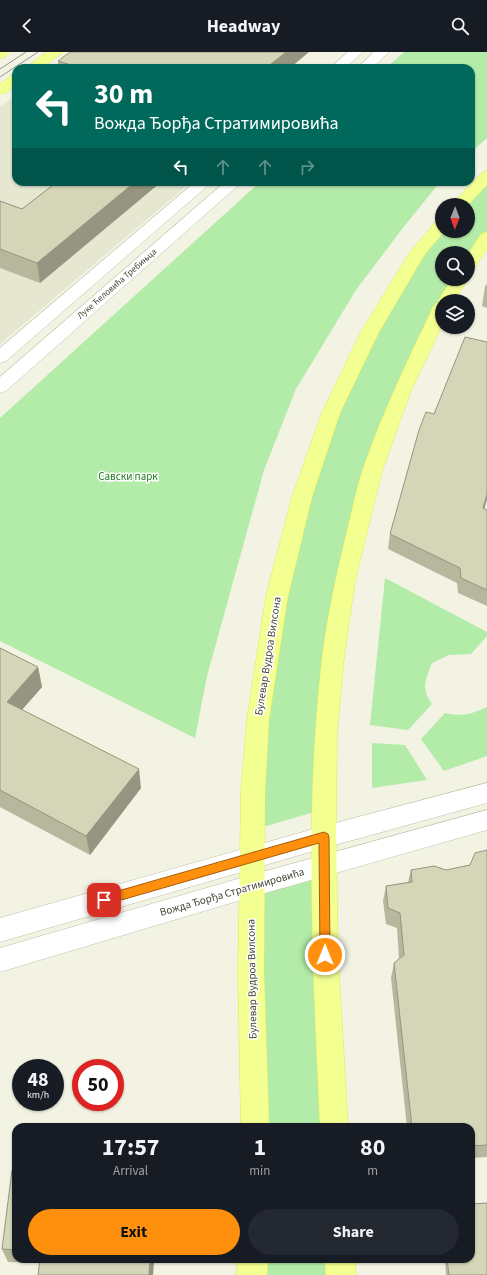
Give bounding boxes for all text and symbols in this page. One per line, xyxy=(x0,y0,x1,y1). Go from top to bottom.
text: Headway xyxy=(207,14,280,39)
icon: back xyxy=(16,15,38,37)
icon: search xyxy=(449,15,471,37)
text: 30 m xyxy=(94,74,153,114)
icon: left xyxy=(28,80,80,132)
text: Вожда Ђорђа Стратимировића xyxy=(94,111,339,136)
icon: left xyxy=(170,156,192,178)
icon: ahead xyxy=(212,156,234,178)
icon: ahead xyxy=(254,156,276,178)
icon: right xyxy=(296,156,318,178)
north arrow xyxy=(435,198,475,238)
map controls xyxy=(435,198,475,334)
street label: Луке Ћеловића Требињца xyxy=(74,246,160,322)
button: search xyxy=(435,246,475,286)
button: layers xyxy=(435,294,475,334)
park label: Савски парк xyxy=(98,469,158,484)
street label: Булевар Вудроа Вилсона xyxy=(251,596,285,716)
street label: Вожда Ђорђа Стратимировића xyxy=(158,864,306,920)
pin xyxy=(87,883,121,917)
icon: arrive xyxy=(93,889,115,911)
street label: Булевар Вудроа Вилсона xyxy=(243,919,261,1039)
position arrow xyxy=(304,934,346,976)
speed limit sign: 50 xyxy=(72,1059,124,1111)
text: 48 xyxy=(27,1066,49,1094)
text: km/h xyxy=(27,1088,49,1102)
text: 17:57 xyxy=(102,1130,160,1165)
text: 1 xyxy=(253,1130,266,1165)
text: 80 xyxy=(360,1130,385,1165)
text: Arrival xyxy=(113,1162,148,1180)
text: min xyxy=(249,1162,270,1180)
text: m xyxy=(367,1162,378,1180)
button: Exit xyxy=(28,1209,240,1255)
button: Share xyxy=(248,1209,459,1255)

